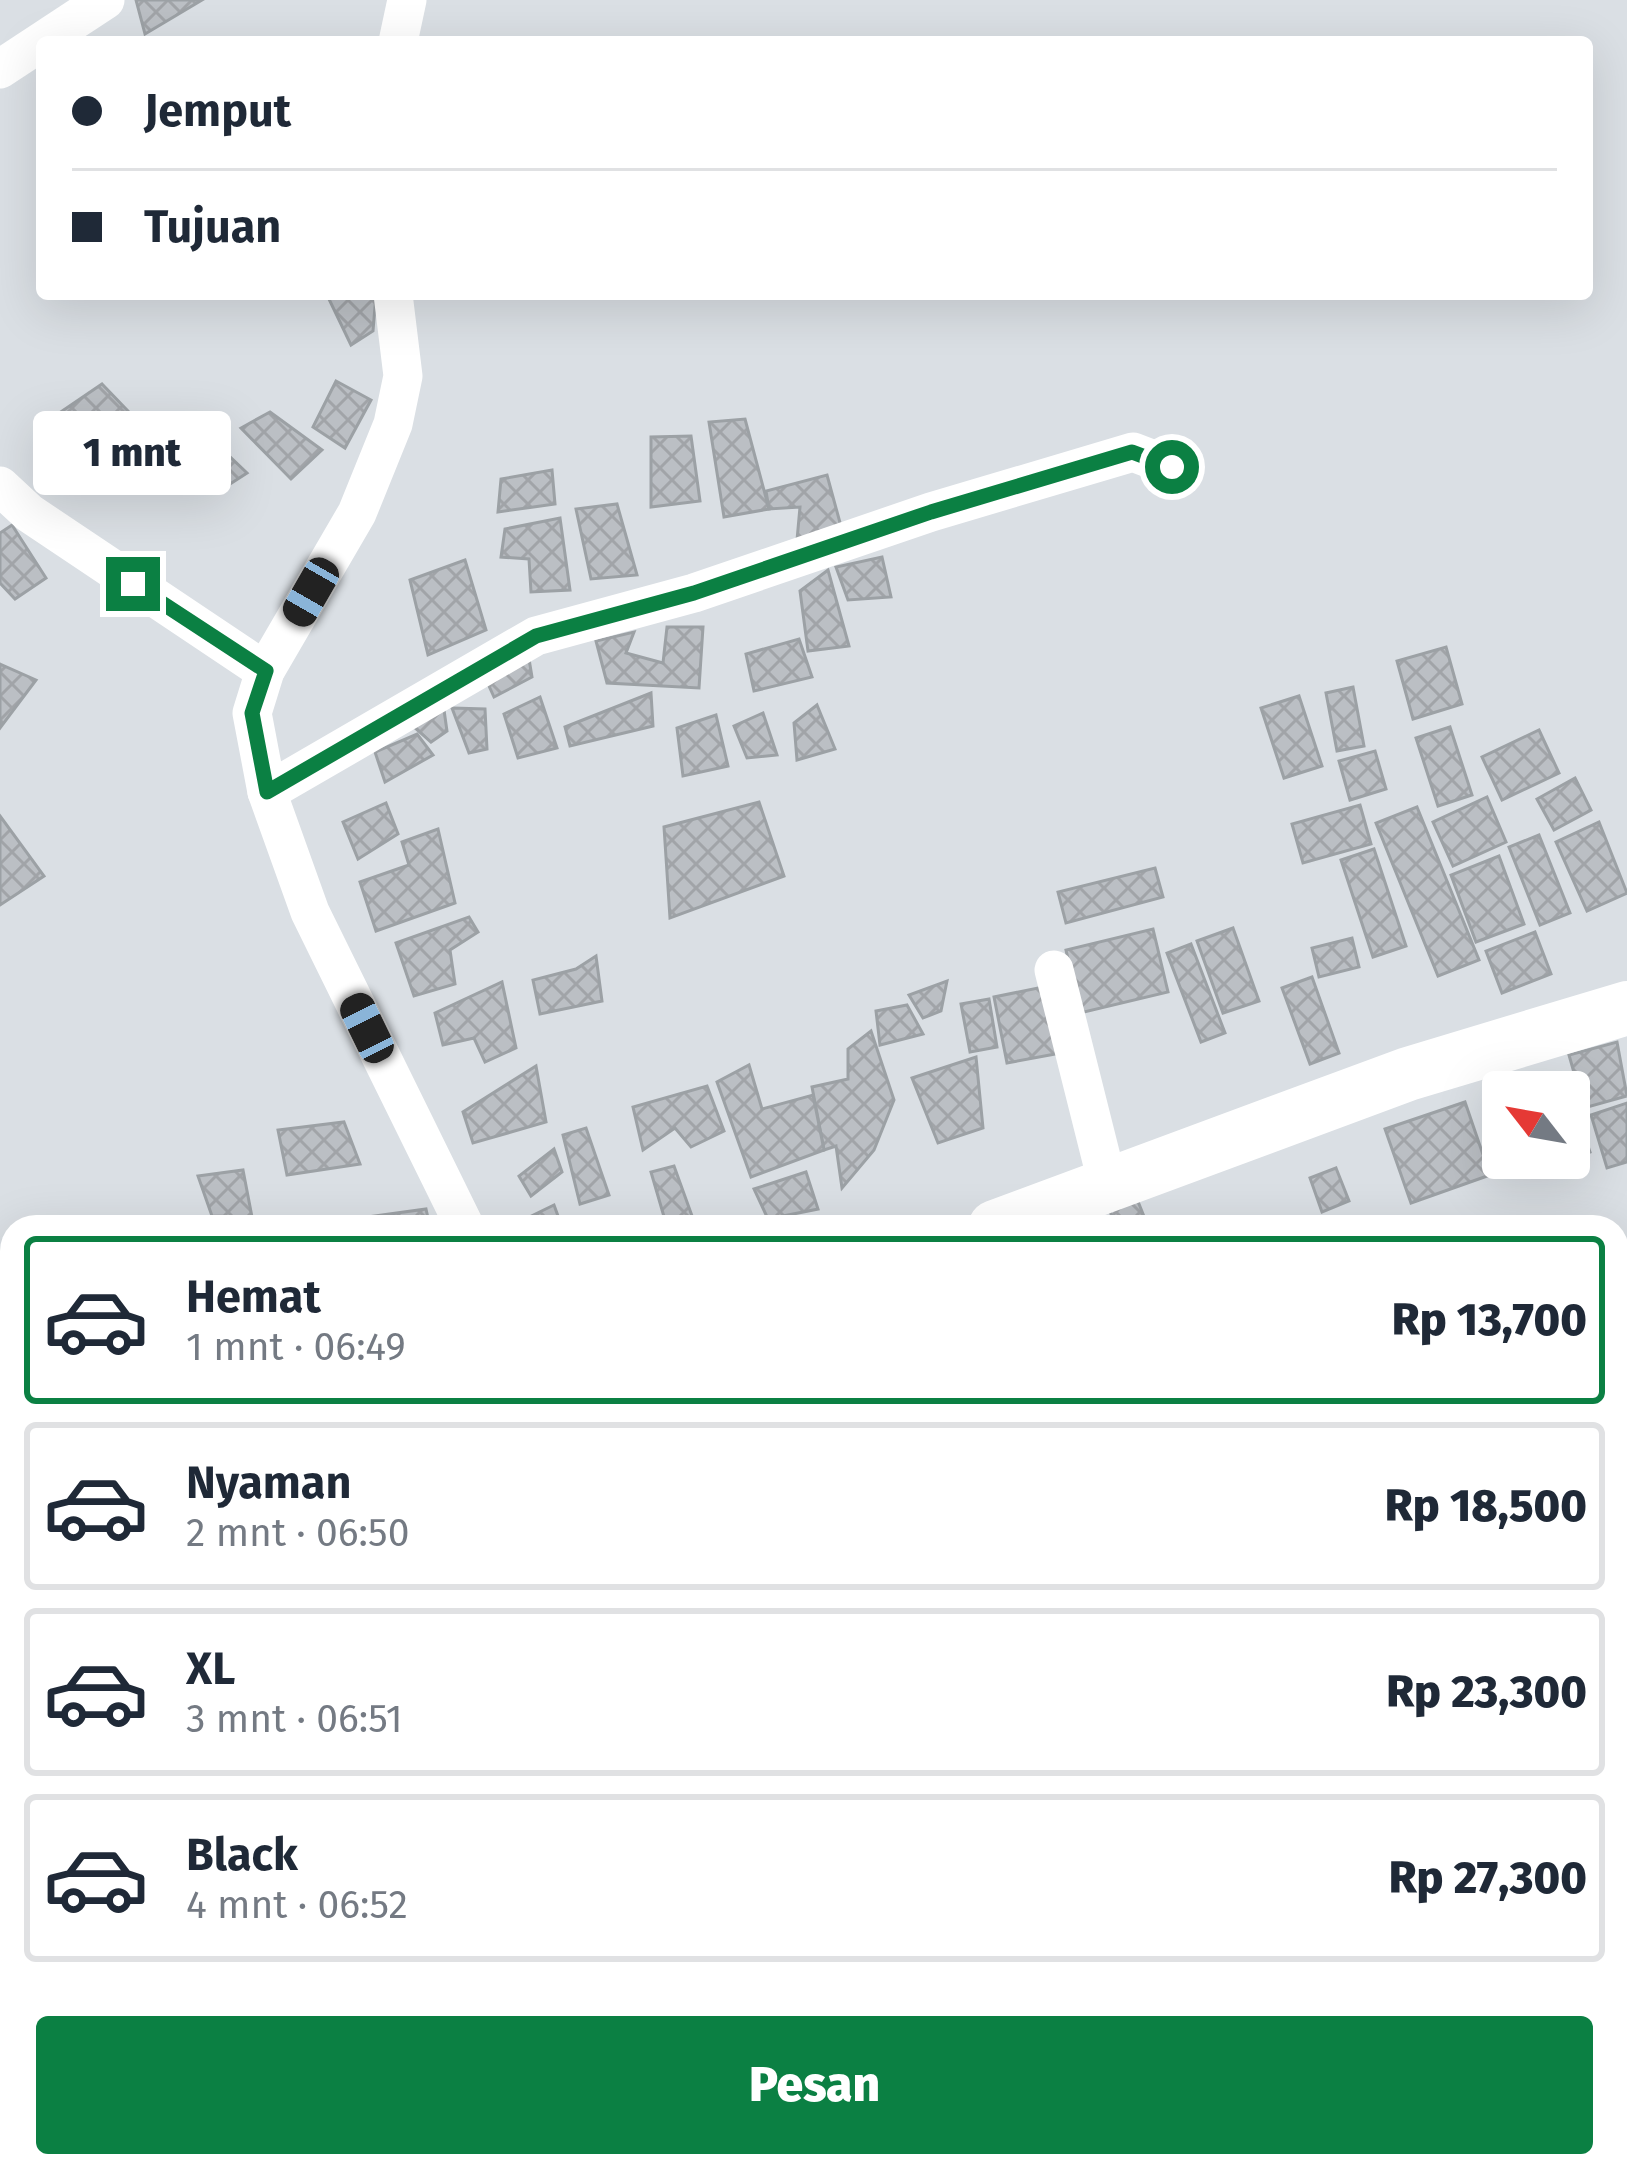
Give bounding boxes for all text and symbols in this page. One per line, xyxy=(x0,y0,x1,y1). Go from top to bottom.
text: Jemput xyxy=(144,84,291,138)
text: Tujuan xyxy=(144,200,281,254)
callout: 1 mnt xyxy=(34,410,232,494)
text: 1 mnt xyxy=(83,430,181,476)
route start xyxy=(1145,440,1199,494)
car xyxy=(277,552,345,632)
route end xyxy=(106,557,160,611)
car xyxy=(335,988,399,1068)
north arrow xyxy=(1482,1071,1590,1179)
map controls xyxy=(1482,1071,1590,1179)
icon: car xyxy=(42,1266,150,1374)
text: Hemat xyxy=(186,1270,321,1324)
text: Rp 13,700 xyxy=(1392,1293,1587,1347)
text: 1 mnt · 06:49 xyxy=(186,1324,406,1370)
icon: car xyxy=(42,1452,150,1560)
text: Nyaman xyxy=(186,1456,351,1510)
text: Rp 18,500 xyxy=(1385,1479,1587,1533)
text: 2 mnt · 06:50 xyxy=(186,1510,409,1556)
icon: car xyxy=(42,1638,150,1746)
text: XL xyxy=(186,1642,235,1696)
text: Rp 23,300 xyxy=(1386,1665,1587,1719)
text: 3 mnt · 06:51 xyxy=(186,1696,403,1742)
icon: car xyxy=(42,1824,150,1932)
text: Black xyxy=(186,1828,298,1882)
text: Rp 27,300 xyxy=(1389,1851,1587,1905)
text: 4 mnt · 06:52 xyxy=(186,1882,408,1928)
button: Pesan xyxy=(36,2016,1593,2154)

